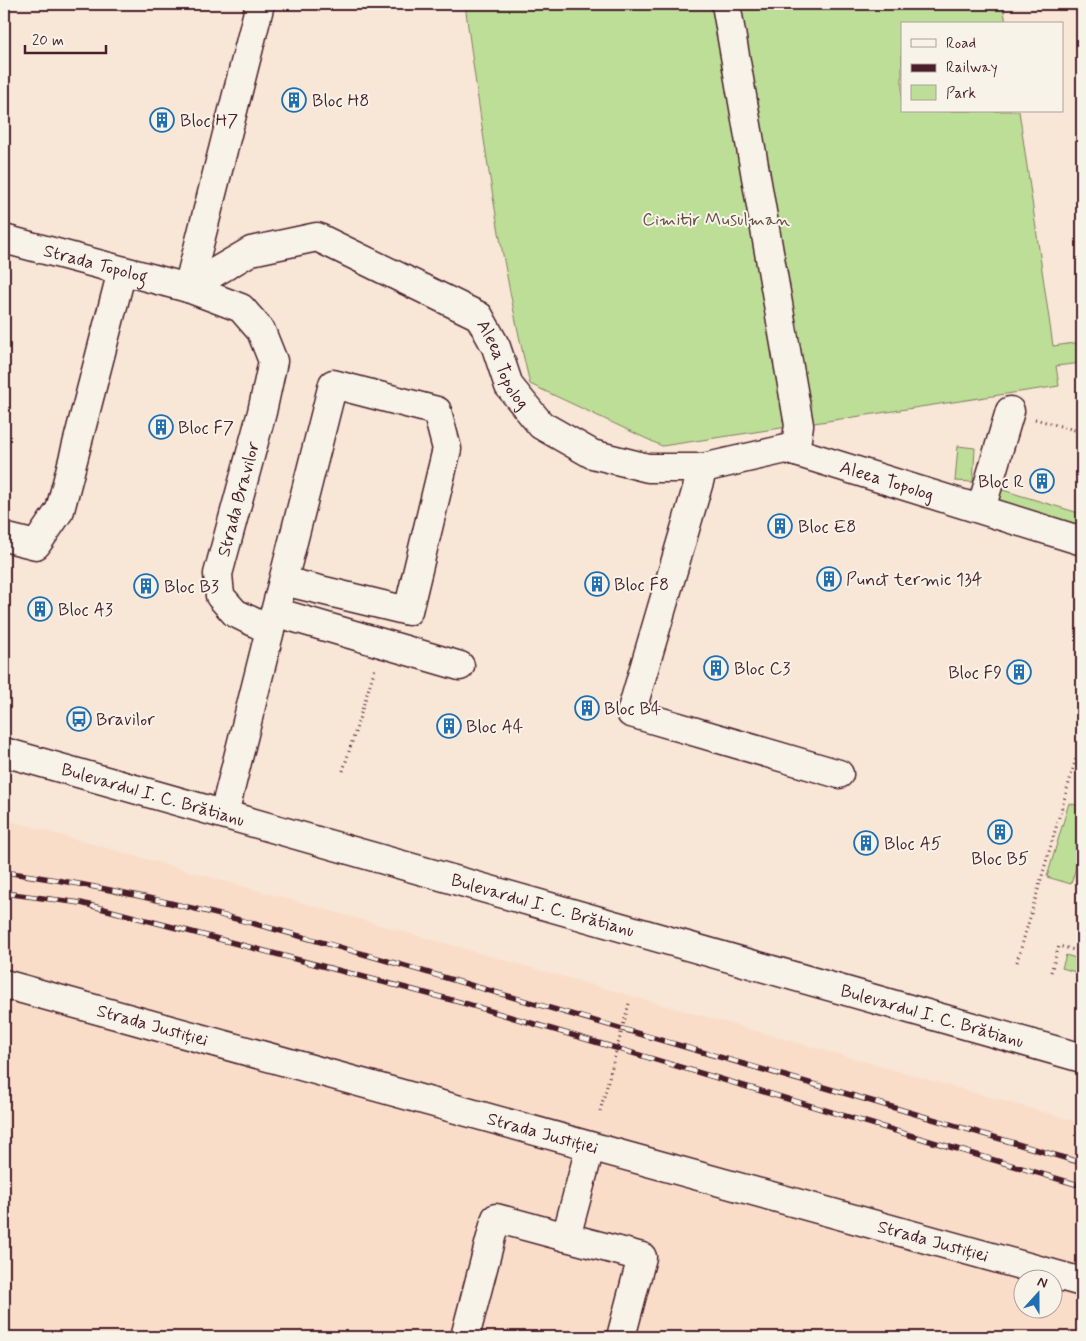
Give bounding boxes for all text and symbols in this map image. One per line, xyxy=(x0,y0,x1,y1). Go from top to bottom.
scale bar xyxy=(25,22,106,54)
legend xyxy=(901,22,1064,112)
text: 20 m xyxy=(32,31,64,51)
text: Road xyxy=(946,34,976,54)
text: Railway xyxy=(946,58,998,78)
text: Park xyxy=(946,84,976,104)
building icon: Bloc H8 xyxy=(281,87,307,113)
place label: Bloc H8 xyxy=(312,89,369,113)
building icon: Bloc H7 xyxy=(149,107,175,133)
place label: Bloc H7 xyxy=(180,109,238,133)
park label: Cimitir Musulman xyxy=(642,208,790,232)
street label: Strada Topolog xyxy=(41,239,150,292)
street label: Aleea Topolog xyxy=(470,316,534,415)
building icon: Bloc F7 xyxy=(148,414,174,440)
place label: Bloc F7 xyxy=(178,416,234,440)
street label: Strada Bravilor xyxy=(212,438,266,560)
street label: Aleea Topolog xyxy=(837,455,937,507)
building icon: Bloc R xyxy=(1029,468,1055,494)
place label: Bloc R xyxy=(978,470,1024,494)
building icon: Bloc E8 xyxy=(767,513,793,539)
place label: Bloc E8 xyxy=(798,515,856,539)
building icon: Punct termic 134 xyxy=(816,566,842,592)
place label: Punct termic 134 xyxy=(846,568,983,592)
building icon: Bloc F8 xyxy=(584,571,610,597)
building icon: Bloc B3 xyxy=(133,573,159,599)
place label: Bloc F8 xyxy=(614,573,669,597)
place label: Bloc B3 xyxy=(164,575,219,599)
building icon: Bloc A3 xyxy=(27,596,53,622)
place label: Bloc A3 xyxy=(58,598,113,622)
building icon: Bloc C3 xyxy=(703,655,729,681)
place label: Bloc C3 xyxy=(734,657,790,681)
building icon: Bloc F9 xyxy=(1006,659,1032,685)
place label: Bloc F9 xyxy=(948,661,1002,685)
building icon: Bloc B4 xyxy=(574,695,600,721)
place label: Bloc B4 xyxy=(604,697,661,721)
bus stop icon: Bravilor xyxy=(66,706,92,732)
place label: Bravilor xyxy=(96,708,155,732)
building icon: Bloc A4 xyxy=(436,713,462,739)
place label: Bloc A4 xyxy=(466,715,523,739)
street label: Bulevardul I. C. Brătianu xyxy=(58,758,247,833)
building icon: Bloc B5 xyxy=(987,819,1013,845)
building icon: Bloc A5 xyxy=(853,830,879,856)
place label: Bloc A5 xyxy=(884,832,942,856)
place label: Bloc B5 xyxy=(971,847,1029,871)
street label: Bulevardul I. C. Brătianu xyxy=(448,868,637,943)
street label: Bulevardul I. C. Brătianu xyxy=(838,979,1026,1054)
street label: Strada Justiției xyxy=(94,999,210,1053)
street label: Strada Justiției xyxy=(484,1107,601,1161)
street label: Strada Justiției xyxy=(875,1215,991,1269)
north arrow xyxy=(1014,1268,1064,1318)
text: N xyxy=(1035,1273,1050,1293)

